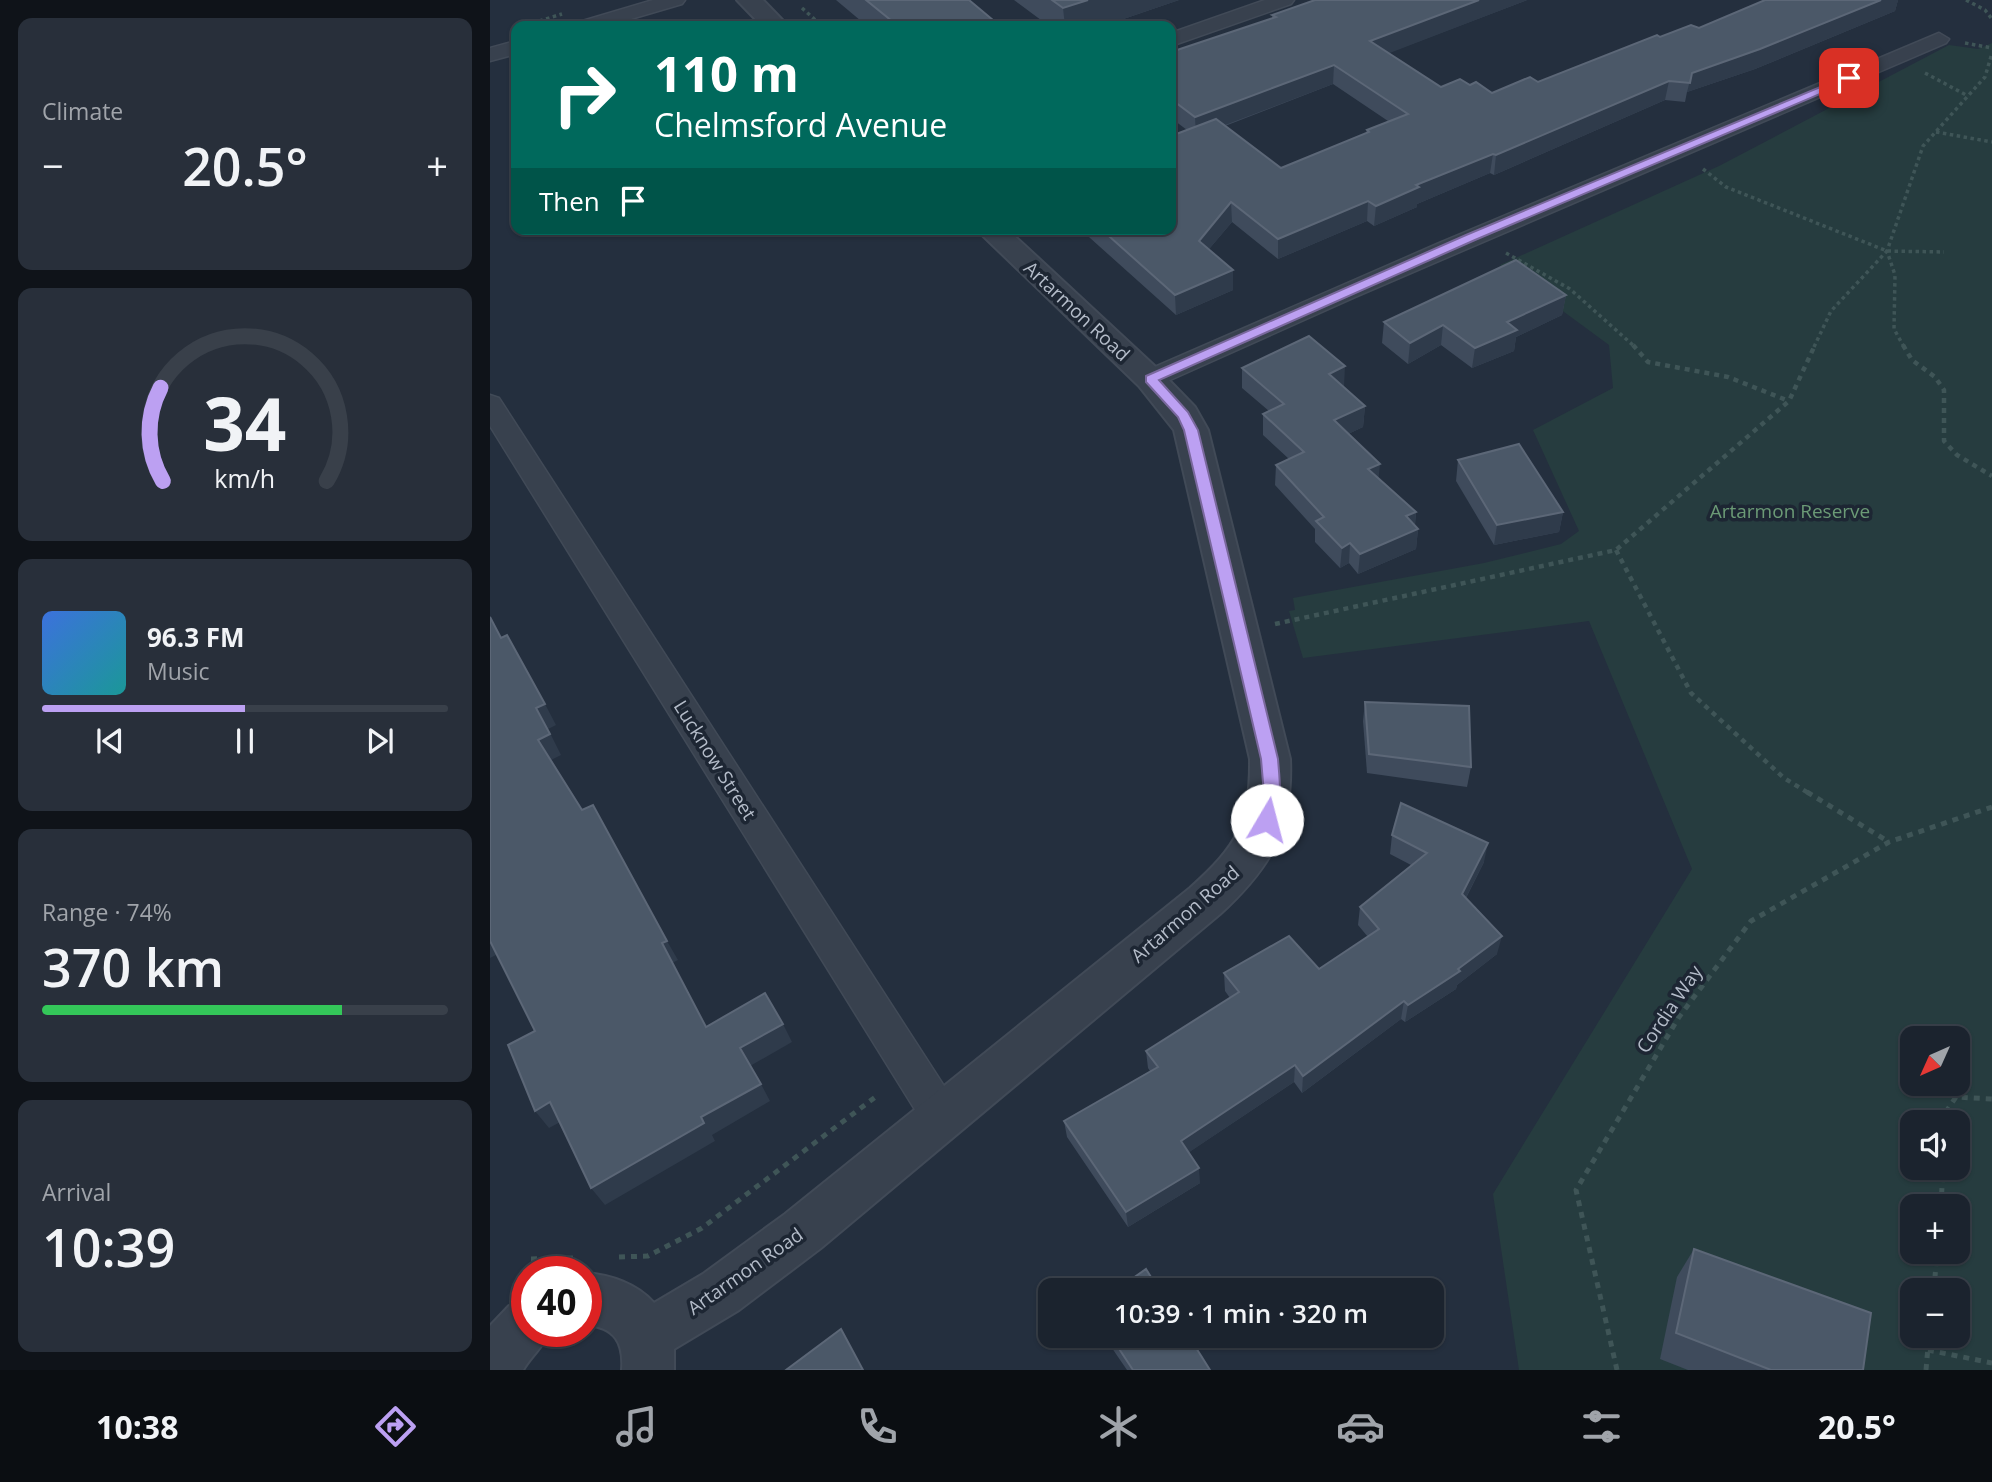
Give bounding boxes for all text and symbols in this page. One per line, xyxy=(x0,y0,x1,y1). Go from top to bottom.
text: 110 m xyxy=(654,40,799,106)
pin xyxy=(1819,48,1879,108)
icon: right xyxy=(539,49,630,140)
icon: arrive xyxy=(1830,59,1868,97)
text: Climate xyxy=(42,95,123,127)
text: Chelmsford Avenue xyxy=(654,103,947,146)
text: 20.5° xyxy=(182,130,308,201)
text: − xyxy=(42,139,64,191)
text: + xyxy=(426,139,448,191)
icon: arrive xyxy=(614,182,652,220)
text: Then xyxy=(539,183,600,219)
street label: Artarmon Road xyxy=(1018,255,1136,367)
text: 34 xyxy=(203,373,287,472)
text: km/h xyxy=(215,460,275,494)
park label: Artarmon Reserve xyxy=(1710,498,1870,524)
text: 96.3 FM xyxy=(147,619,245,655)
text: Music xyxy=(147,655,210,687)
street label: Lucknow Street xyxy=(668,695,762,825)
icon: previous xyxy=(91,722,129,760)
icon: pause xyxy=(226,722,264,760)
icon: next xyxy=(361,722,399,760)
position arrow xyxy=(1230,783,1304,857)
street label: Artarmon Road xyxy=(1125,860,1245,968)
text: Range · 74% xyxy=(42,896,172,928)
text: 370 km xyxy=(42,931,224,1002)
street label: Cordia Way xyxy=(1630,960,1708,1058)
north arrow xyxy=(1900,1026,1970,1096)
map controls xyxy=(1900,1026,1970,1348)
button: sound xyxy=(1900,1110,1970,1180)
text: Arrival xyxy=(42,1176,111,1208)
button: + xyxy=(1900,1194,1970,1264)
text: 10:39 xyxy=(42,1211,175,1282)
street label: Artarmon Road xyxy=(682,1221,808,1321)
speed limit sign: 40 xyxy=(511,1256,602,1347)
button: − xyxy=(1900,1278,1970,1348)
text: 10:39 · 1 min · 320 m xyxy=(1114,1295,1368,1331)
icon: directions xyxy=(371,1402,420,1451)
icon: music xyxy=(612,1402,661,1451)
icon: phone xyxy=(853,1402,902,1451)
icon: climate xyxy=(1094,1402,1143,1451)
icon: car xyxy=(1336,1402,1385,1451)
icon: filters xyxy=(1577,1402,1626,1451)
text: 10:38 xyxy=(96,1405,178,1448)
text: 20.5° xyxy=(1818,1405,1896,1448)

